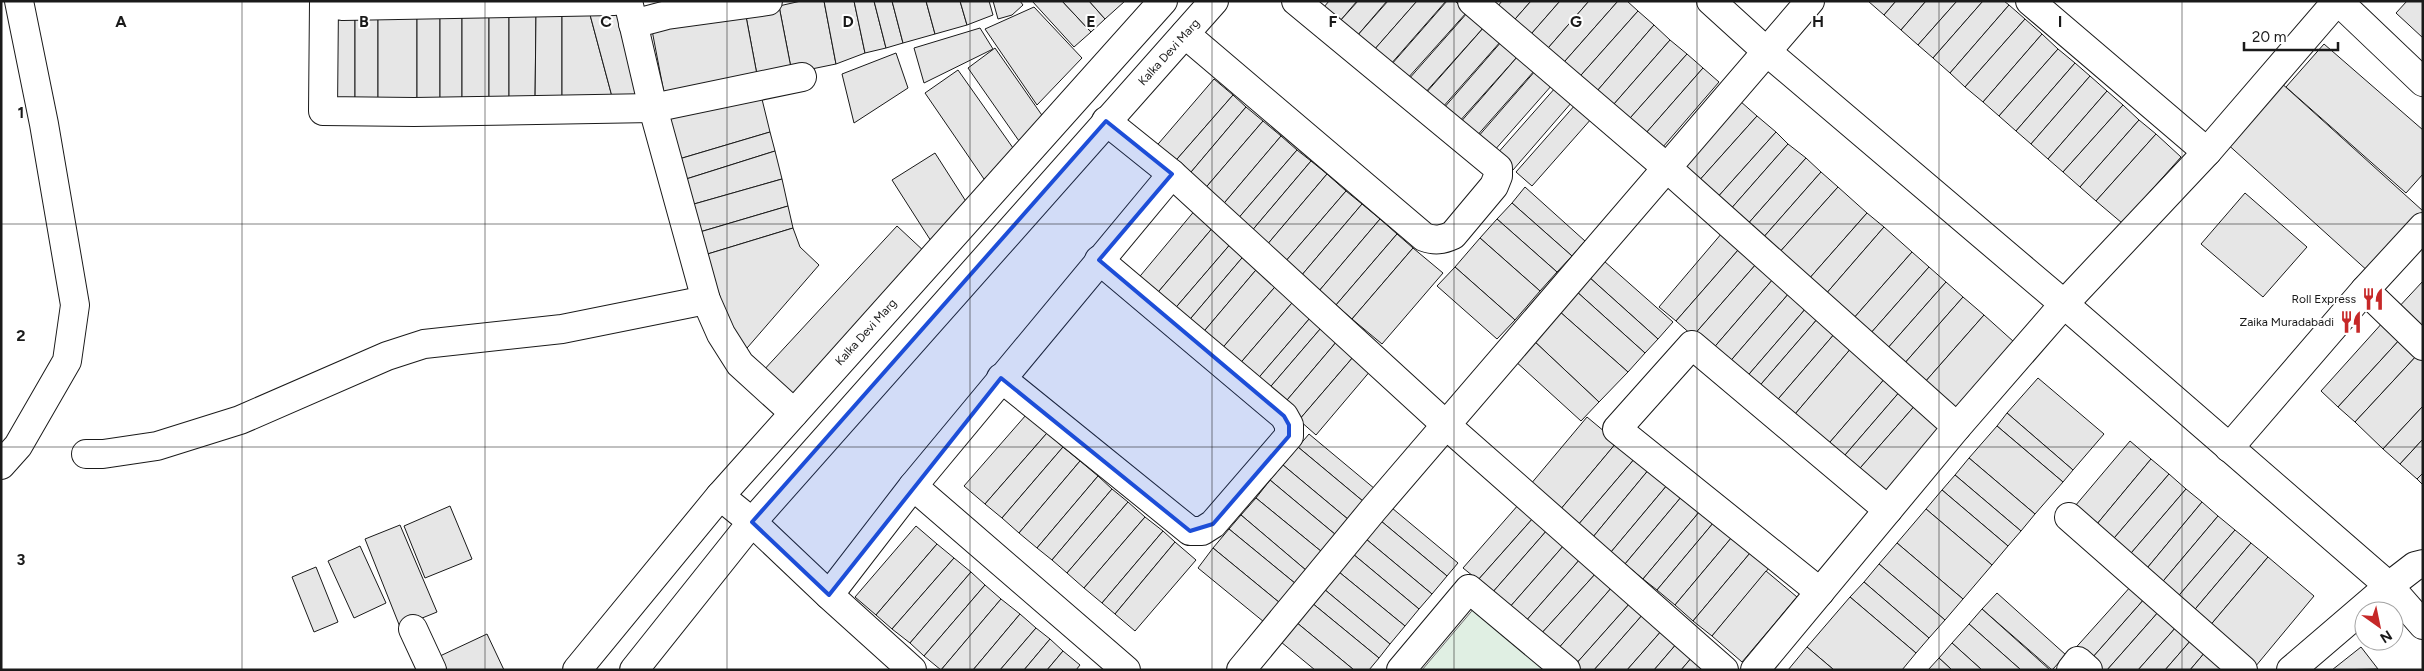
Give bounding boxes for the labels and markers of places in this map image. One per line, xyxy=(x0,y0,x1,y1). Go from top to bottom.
restaurant icon: Roll Express xyxy=(2360,286,2386,312)
place label: Roll Express xyxy=(2292,292,2356,306)
restaurant icon: Zaika Muradabadi xyxy=(2338,309,2364,335)
place label: Zaika Muradabadi xyxy=(2239,315,2334,329)

